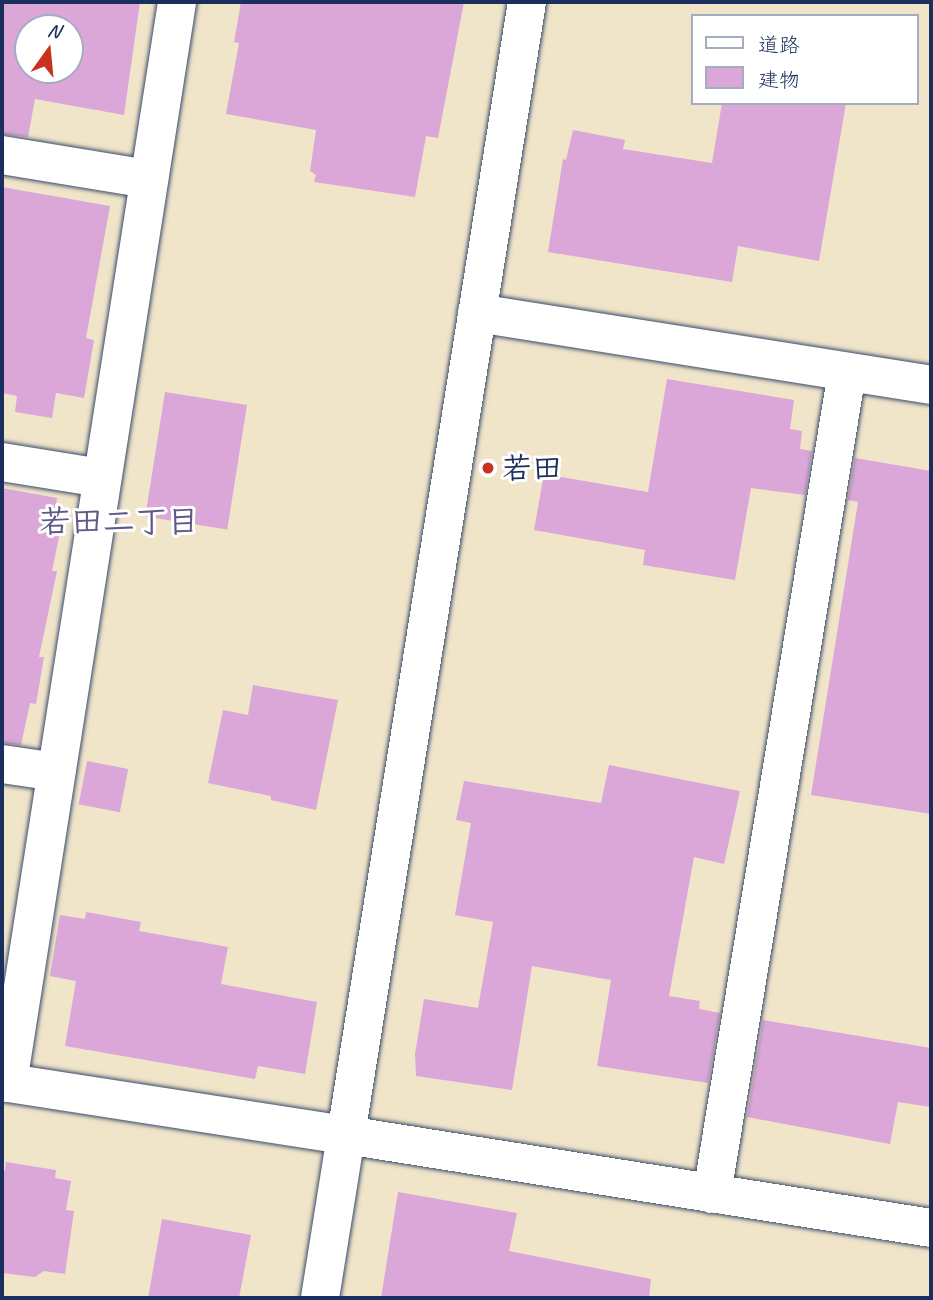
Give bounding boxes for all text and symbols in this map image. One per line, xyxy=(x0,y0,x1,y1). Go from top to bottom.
north arrow xyxy=(14,14,84,84)
legend xyxy=(692,14,919,105)
text: N xyxy=(45,18,63,44)
text: 道路 xyxy=(758,32,800,58)
text: 建物 xyxy=(758,67,800,93)
place label: 若田 xyxy=(502,450,562,486)
marker: 若田 xyxy=(480,460,496,476)
district label: 若田二丁目 xyxy=(39,503,199,541)

